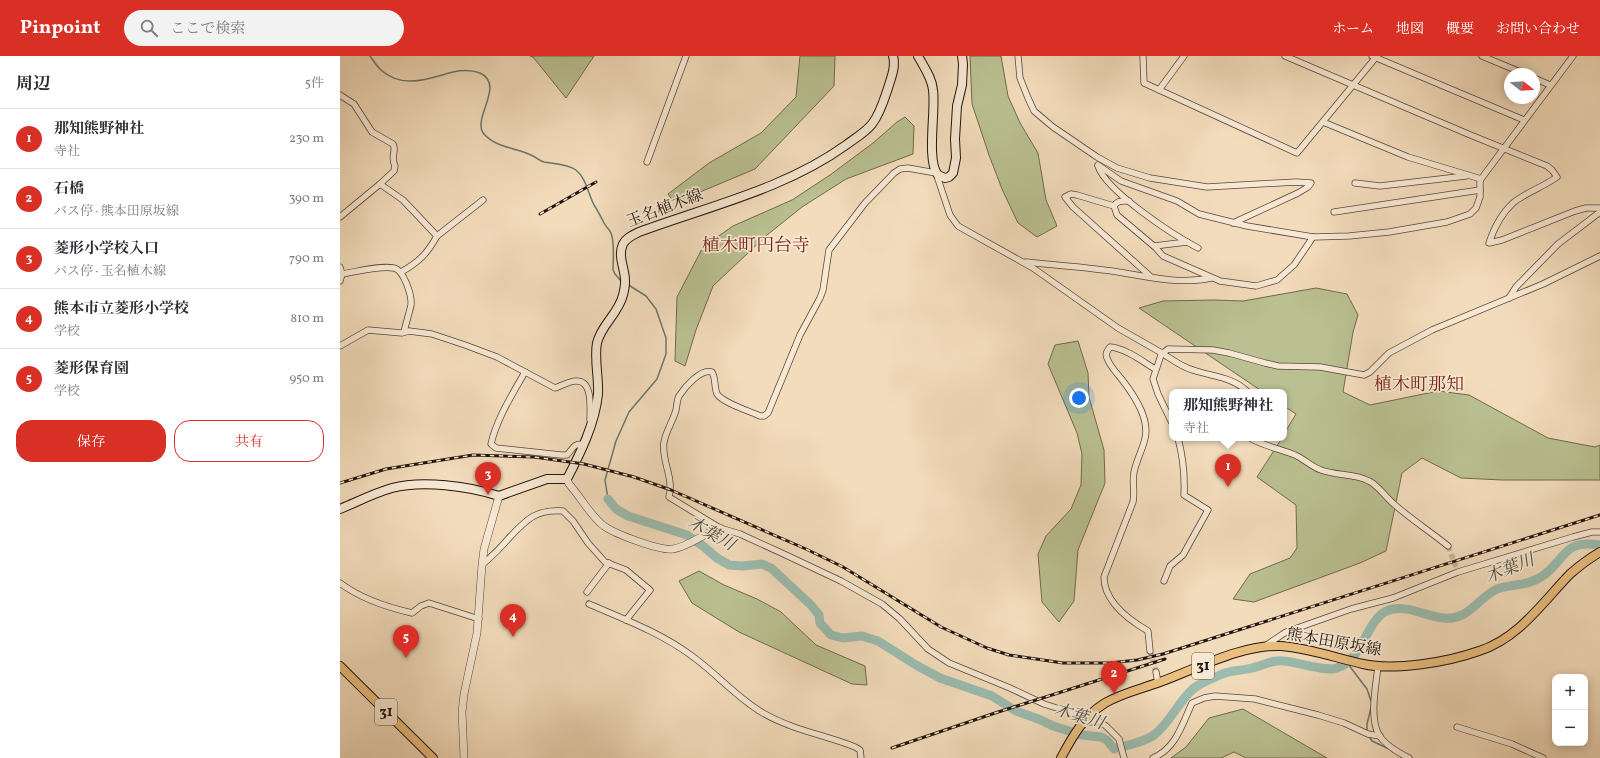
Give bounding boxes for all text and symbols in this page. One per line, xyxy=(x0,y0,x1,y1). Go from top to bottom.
search box xyxy=(124,10,404,46)
text: Pinpoint xyxy=(20,15,100,41)
icon: search xyxy=(138,17,160,39)
text: ここで検索 xyxy=(170,19,245,40)
text: ホーム xyxy=(1332,20,1374,39)
text: 地図 xyxy=(1396,20,1424,39)
text: 概要 xyxy=(1446,20,1474,39)
text: お問い合わせ xyxy=(1496,20,1580,39)
north arrow xyxy=(1504,68,1540,104)
text: 周辺 xyxy=(16,73,50,96)
text: 5件 xyxy=(305,75,324,93)
text: 那知熊野神社 xyxy=(54,119,144,140)
text: 1 xyxy=(26,130,32,148)
text: 230 m xyxy=(289,130,324,148)
text: 寺社 xyxy=(54,143,80,161)
text: 石橋 xyxy=(54,179,84,200)
street label: 玉名植木線 xyxy=(624,184,706,234)
text: 2 xyxy=(26,190,32,208)
text: 390 m xyxy=(289,190,324,208)
text: バス停 · 熊本田原坂線 xyxy=(54,203,179,221)
district label: 植木町円台寺 xyxy=(702,234,810,259)
text: 菱形小学校入口 xyxy=(54,239,159,260)
text: 3 xyxy=(26,250,32,268)
text: 790 m xyxy=(289,250,324,268)
text: バス停 · 玉名植木線 xyxy=(54,263,166,281)
text: 熊本市立菱形小学校 xyxy=(54,299,189,320)
text: 4 xyxy=(25,310,33,328)
text: 810 m xyxy=(290,310,324,328)
text: 学校 xyxy=(54,323,80,341)
text: 菱形保育園 xyxy=(54,359,129,380)
text: 5 xyxy=(26,370,32,388)
text: 950 m xyxy=(289,370,324,388)
district label: 植木町那知 xyxy=(1374,373,1464,398)
text: 学校 xyxy=(54,383,80,401)
your location xyxy=(1069,388,1089,408)
popup xyxy=(1169,389,1287,441)
text: 那知熊野神社 xyxy=(1183,396,1273,417)
button: 保存 xyxy=(16,420,166,462)
button: 共有 xyxy=(174,420,324,462)
text: 寺社 xyxy=(1183,420,1209,438)
pin: 1 xyxy=(1215,454,1241,487)
pin: 3 xyxy=(475,462,501,495)
water label: 木葉川 xyxy=(683,511,741,558)
water label: 木葉川 xyxy=(1482,548,1540,589)
pin: 4 xyxy=(500,604,526,637)
street label: 熊本田原坂線 xyxy=(1285,624,1383,662)
pin: 5 xyxy=(393,625,419,658)
road number: 31 xyxy=(1192,653,1214,679)
pin: 2 xyxy=(1101,661,1127,694)
map controls xyxy=(1552,674,1588,746)
button: + xyxy=(1552,674,1588,710)
road number: 31 xyxy=(375,699,397,725)
water label: 木葉川 xyxy=(1051,699,1109,736)
button: − xyxy=(1552,710,1588,746)

